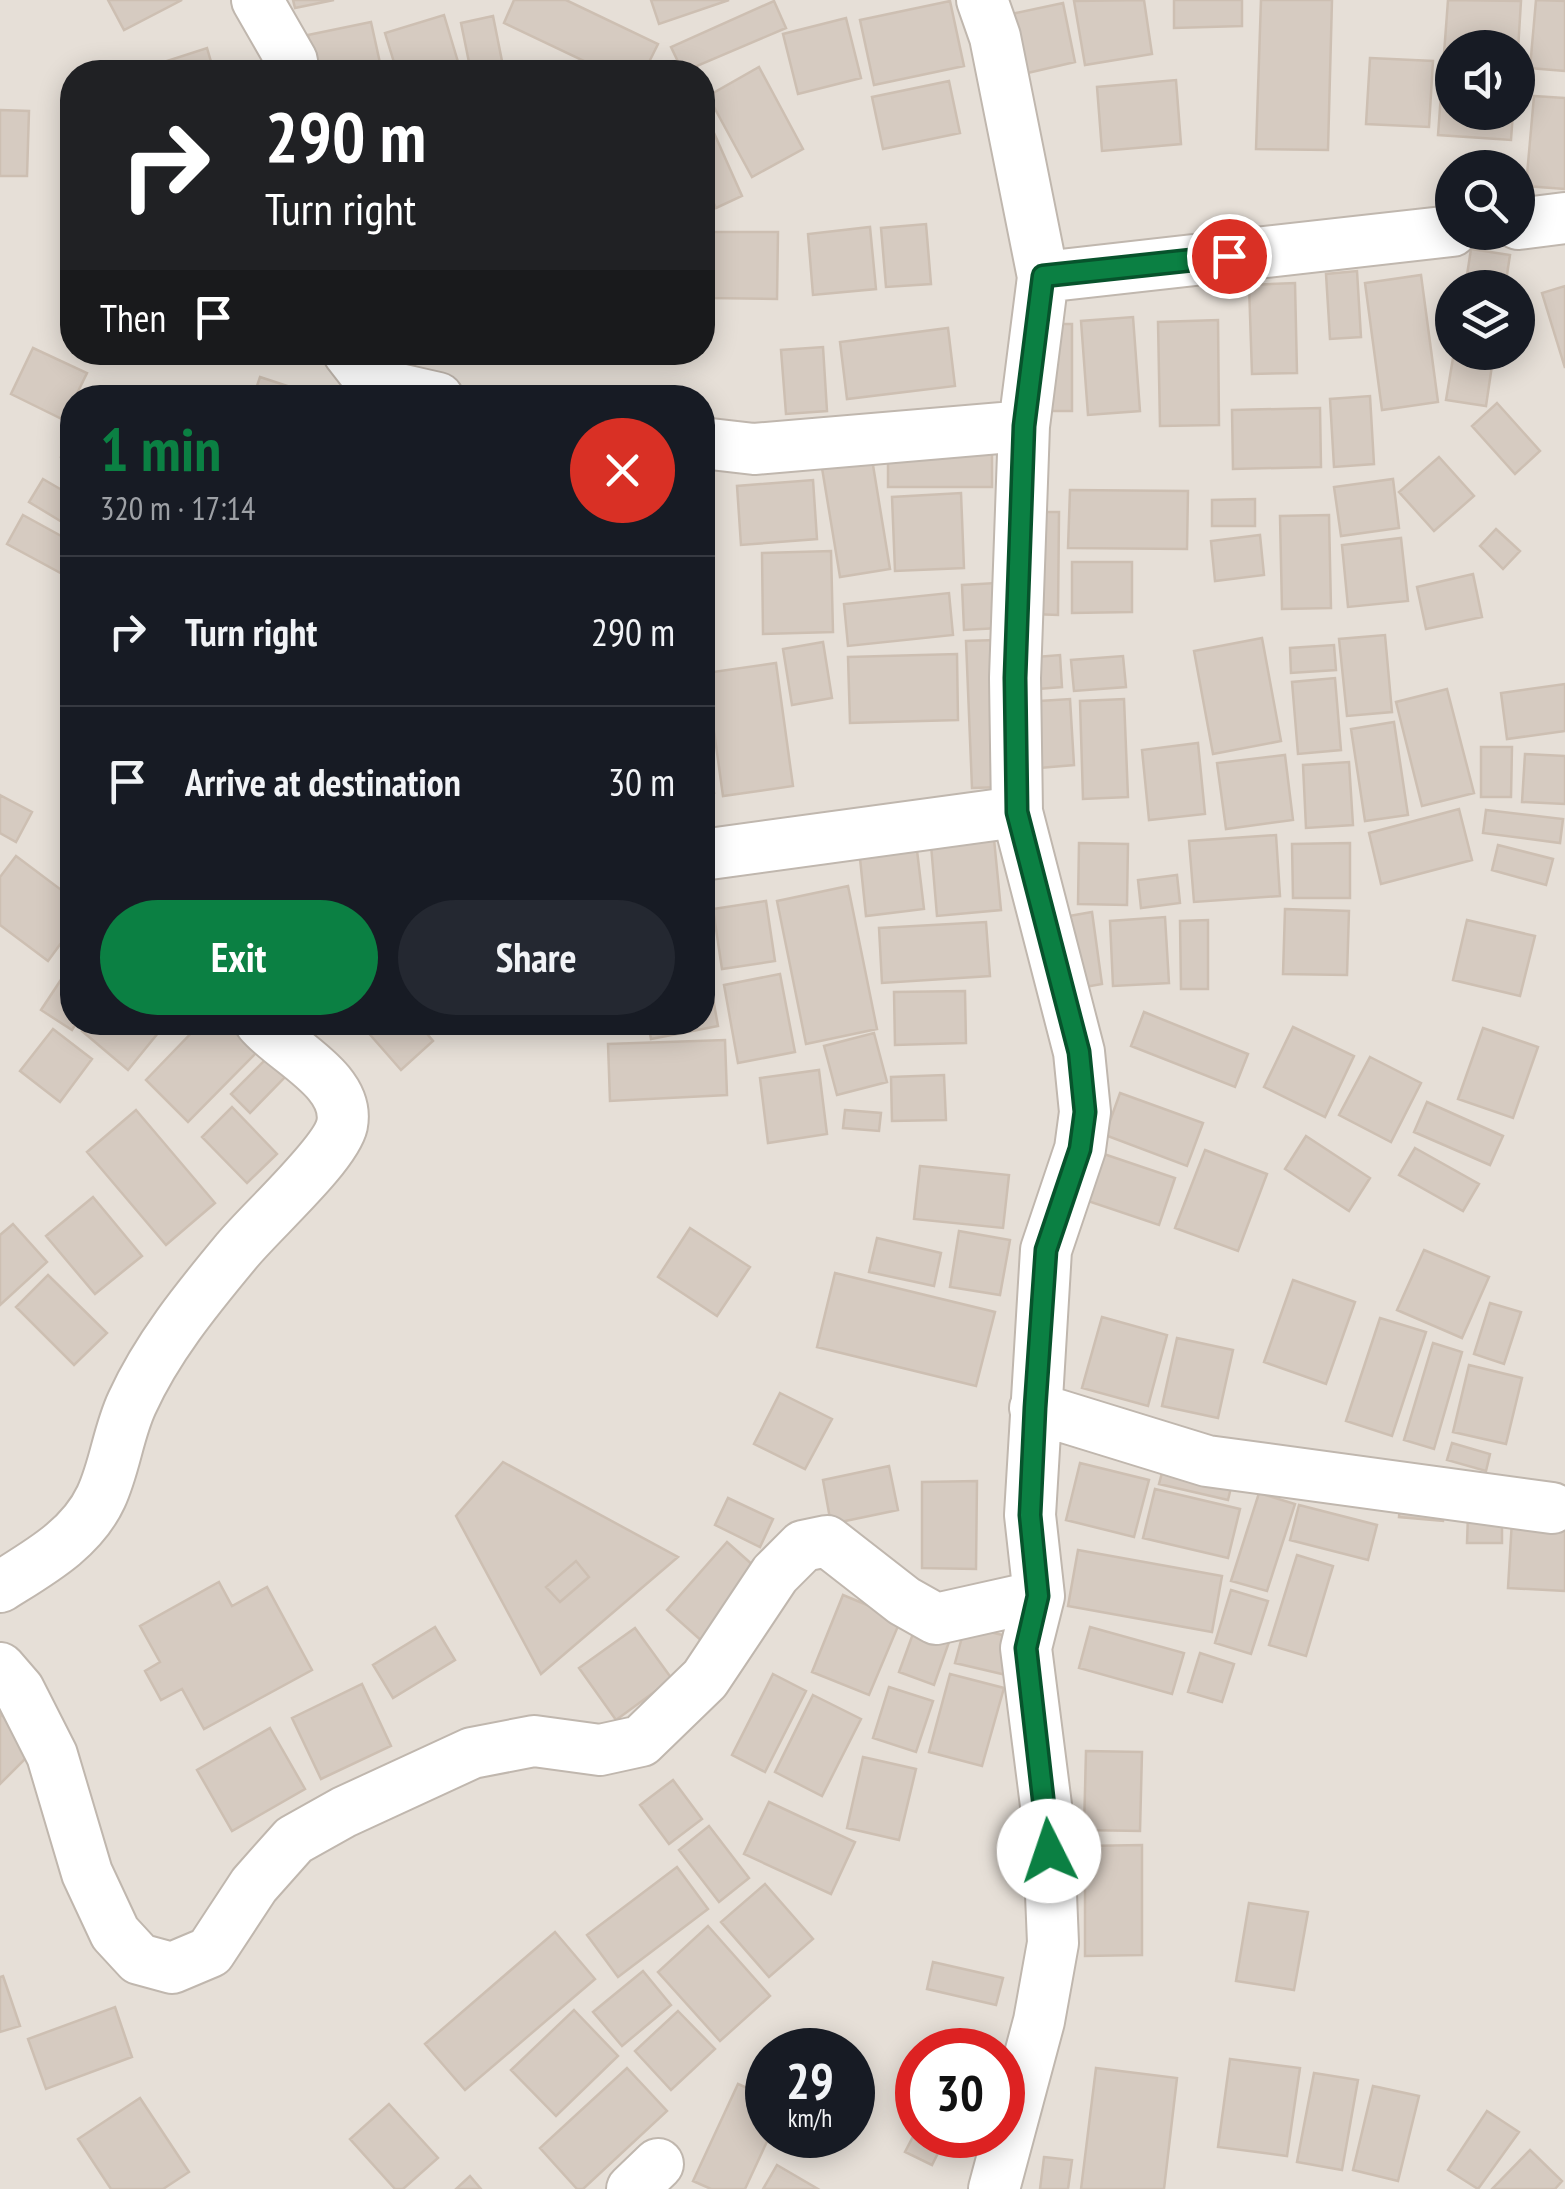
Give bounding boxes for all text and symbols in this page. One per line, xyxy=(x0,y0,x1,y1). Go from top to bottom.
map controls xyxy=(1435,30,1535,370)
button: sound xyxy=(1435,30,1535,130)
text: 290 m xyxy=(265,91,426,181)
icon: right xyxy=(100,100,230,230)
button: search xyxy=(1435,150,1535,250)
text: Turn right xyxy=(265,179,416,237)
pin xyxy=(1187,214,1272,299)
icon: arrive xyxy=(1202,229,1257,284)
button: layers xyxy=(1435,270,1535,370)
icon: arrive xyxy=(186,290,241,345)
text: Then xyxy=(100,293,166,342)
text: 1 min xyxy=(100,410,221,488)
button: close xyxy=(570,418,675,523)
text: 320 m · 17:14 xyxy=(100,487,255,529)
icon: right xyxy=(100,604,155,659)
text: Turn right xyxy=(185,607,317,656)
text: 290 m xyxy=(591,607,675,656)
icon: arrive xyxy=(100,754,155,809)
text: Arrive at destination xyxy=(185,757,461,806)
text: 30 m xyxy=(608,757,675,806)
button: Exit xyxy=(100,900,378,1015)
button: Share xyxy=(398,900,675,1015)
position arrow xyxy=(997,1799,1101,1903)
speed limit sign: 30 xyxy=(895,2028,1025,2158)
text: 29 xyxy=(786,2048,834,2113)
text: km/h xyxy=(788,2102,832,2134)

